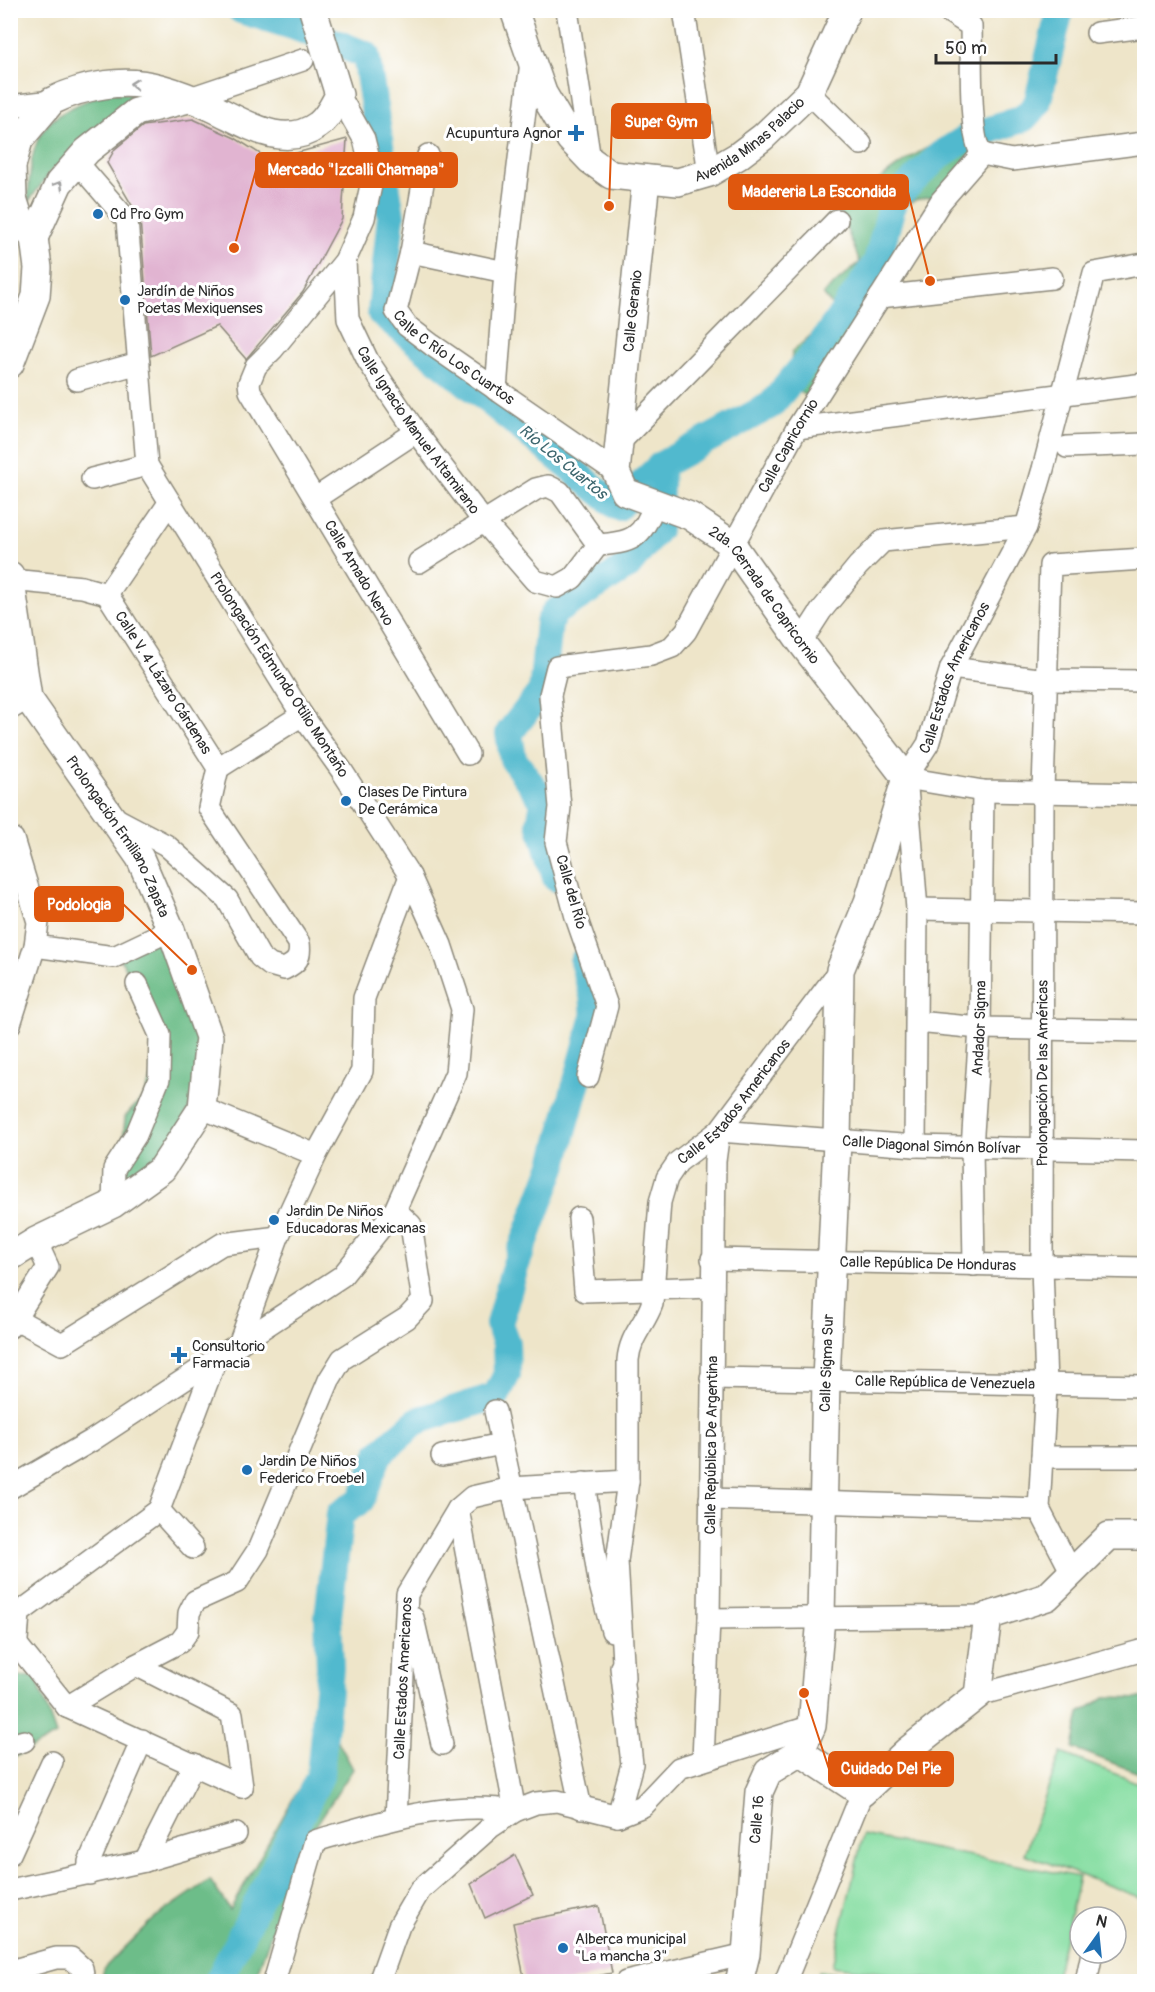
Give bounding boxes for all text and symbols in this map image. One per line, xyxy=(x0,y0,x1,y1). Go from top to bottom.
scale bar xyxy=(936,27,1056,65)
text: 50 m xyxy=(945,37,987,60)
one-way arrow xyxy=(130,78,139,91)
street label: Avenida Minas Palacio xyxy=(692,93,809,186)
callout: Super Gym xyxy=(612,104,710,138)
text: Super Gym xyxy=(624,112,698,132)
place label: Acupuntura Agnor xyxy=(445,124,563,143)
marker: Acupuntura Agnor xyxy=(567,124,585,142)
callout: Mercado "Izcalli Chamapa" xyxy=(256,153,457,187)
text: Mercado "Izcalli Chamapa" xyxy=(267,160,445,180)
callout: Madereria La Escondida xyxy=(729,175,908,209)
one-way arrow xyxy=(52,181,63,191)
text: Madereria La Escondida xyxy=(742,182,897,202)
place label: Cd Pro Gym xyxy=(110,205,184,224)
marker: Cd Pro Gym xyxy=(91,207,105,221)
street label: Calle Geranio xyxy=(619,269,647,353)
place label: Jardín de Niños Poetas Mexiquenses xyxy=(137,282,263,318)
marker: Jardín de Niños Poetas Mexiquenses xyxy=(118,293,132,307)
street label: Calle C Río Los Cuartos xyxy=(389,306,519,409)
street label: Calle Ignacio Manuel Altamirano xyxy=(353,343,484,518)
street label: Calle Capricornio xyxy=(754,395,823,496)
water label: Río Los Cuartos xyxy=(515,420,612,505)
street label: Calle Amado Nervo xyxy=(320,517,398,629)
street label: 2da. Cerrada de Capricornio xyxy=(705,522,824,668)
street label: Prolongación Edmundo Otilio Montaño xyxy=(205,569,353,781)
street label: Calle Estados Americanos xyxy=(915,598,994,757)
street label: Calle V. 4 Lázaro Cárdenas xyxy=(111,607,216,758)
street label: Prolongación Emiliano Zapata xyxy=(62,752,174,920)
place label: Clases De Pintura De Cerámica xyxy=(358,783,467,819)
marker: Clases De Pintura De Cerámica xyxy=(339,794,353,808)
street label: Calle del Río xyxy=(551,853,591,931)
callout: Podologia xyxy=(35,887,123,921)
text: Podologia xyxy=(47,895,112,915)
street label: Andador Sigma xyxy=(967,980,990,1077)
street label: Prolongación De las Américas xyxy=(1033,980,1052,1167)
street label: Calle Estados Americanos xyxy=(674,1035,795,1169)
street label: Calle Diagonal Simón Bolívar xyxy=(842,1131,1022,1158)
place label: Jardin De Niños Educadoras Mexicanas xyxy=(286,1202,426,1238)
marker: Jardin De Niños Educadoras Mexicanas xyxy=(267,1213,281,1227)
street label: Calle República De Honduras xyxy=(840,1252,1017,1275)
street label: Calle Sigma Sur xyxy=(816,1313,838,1412)
place label: Consultorio Farmacia xyxy=(192,1337,265,1373)
marker: Consultorio Farmacia xyxy=(170,1346,188,1364)
street label: Calle República De Argentina xyxy=(701,1356,722,1535)
street label: Calle República de Venezuela xyxy=(855,1371,1035,1393)
place label: Jardin De Niños Federico Froebel xyxy=(259,1452,365,1488)
marker: Jardin De Niños Federico Froebel xyxy=(240,1463,254,1477)
street label: Calle Estados Americanos xyxy=(389,1596,416,1760)
callout: Cuidado Del Pie xyxy=(829,1752,953,1786)
text: Cuidado Del Pie xyxy=(841,1759,942,1779)
street label: Calle 16 xyxy=(745,1794,768,1844)
north arrow xyxy=(1068,1905,1128,1965)
text: N xyxy=(1094,1910,1110,1933)
place label: Alberca municipal "La mancha 3" xyxy=(575,1930,686,1966)
marker: Alberca municipal "La mancha 3" xyxy=(556,1941,570,1955)

